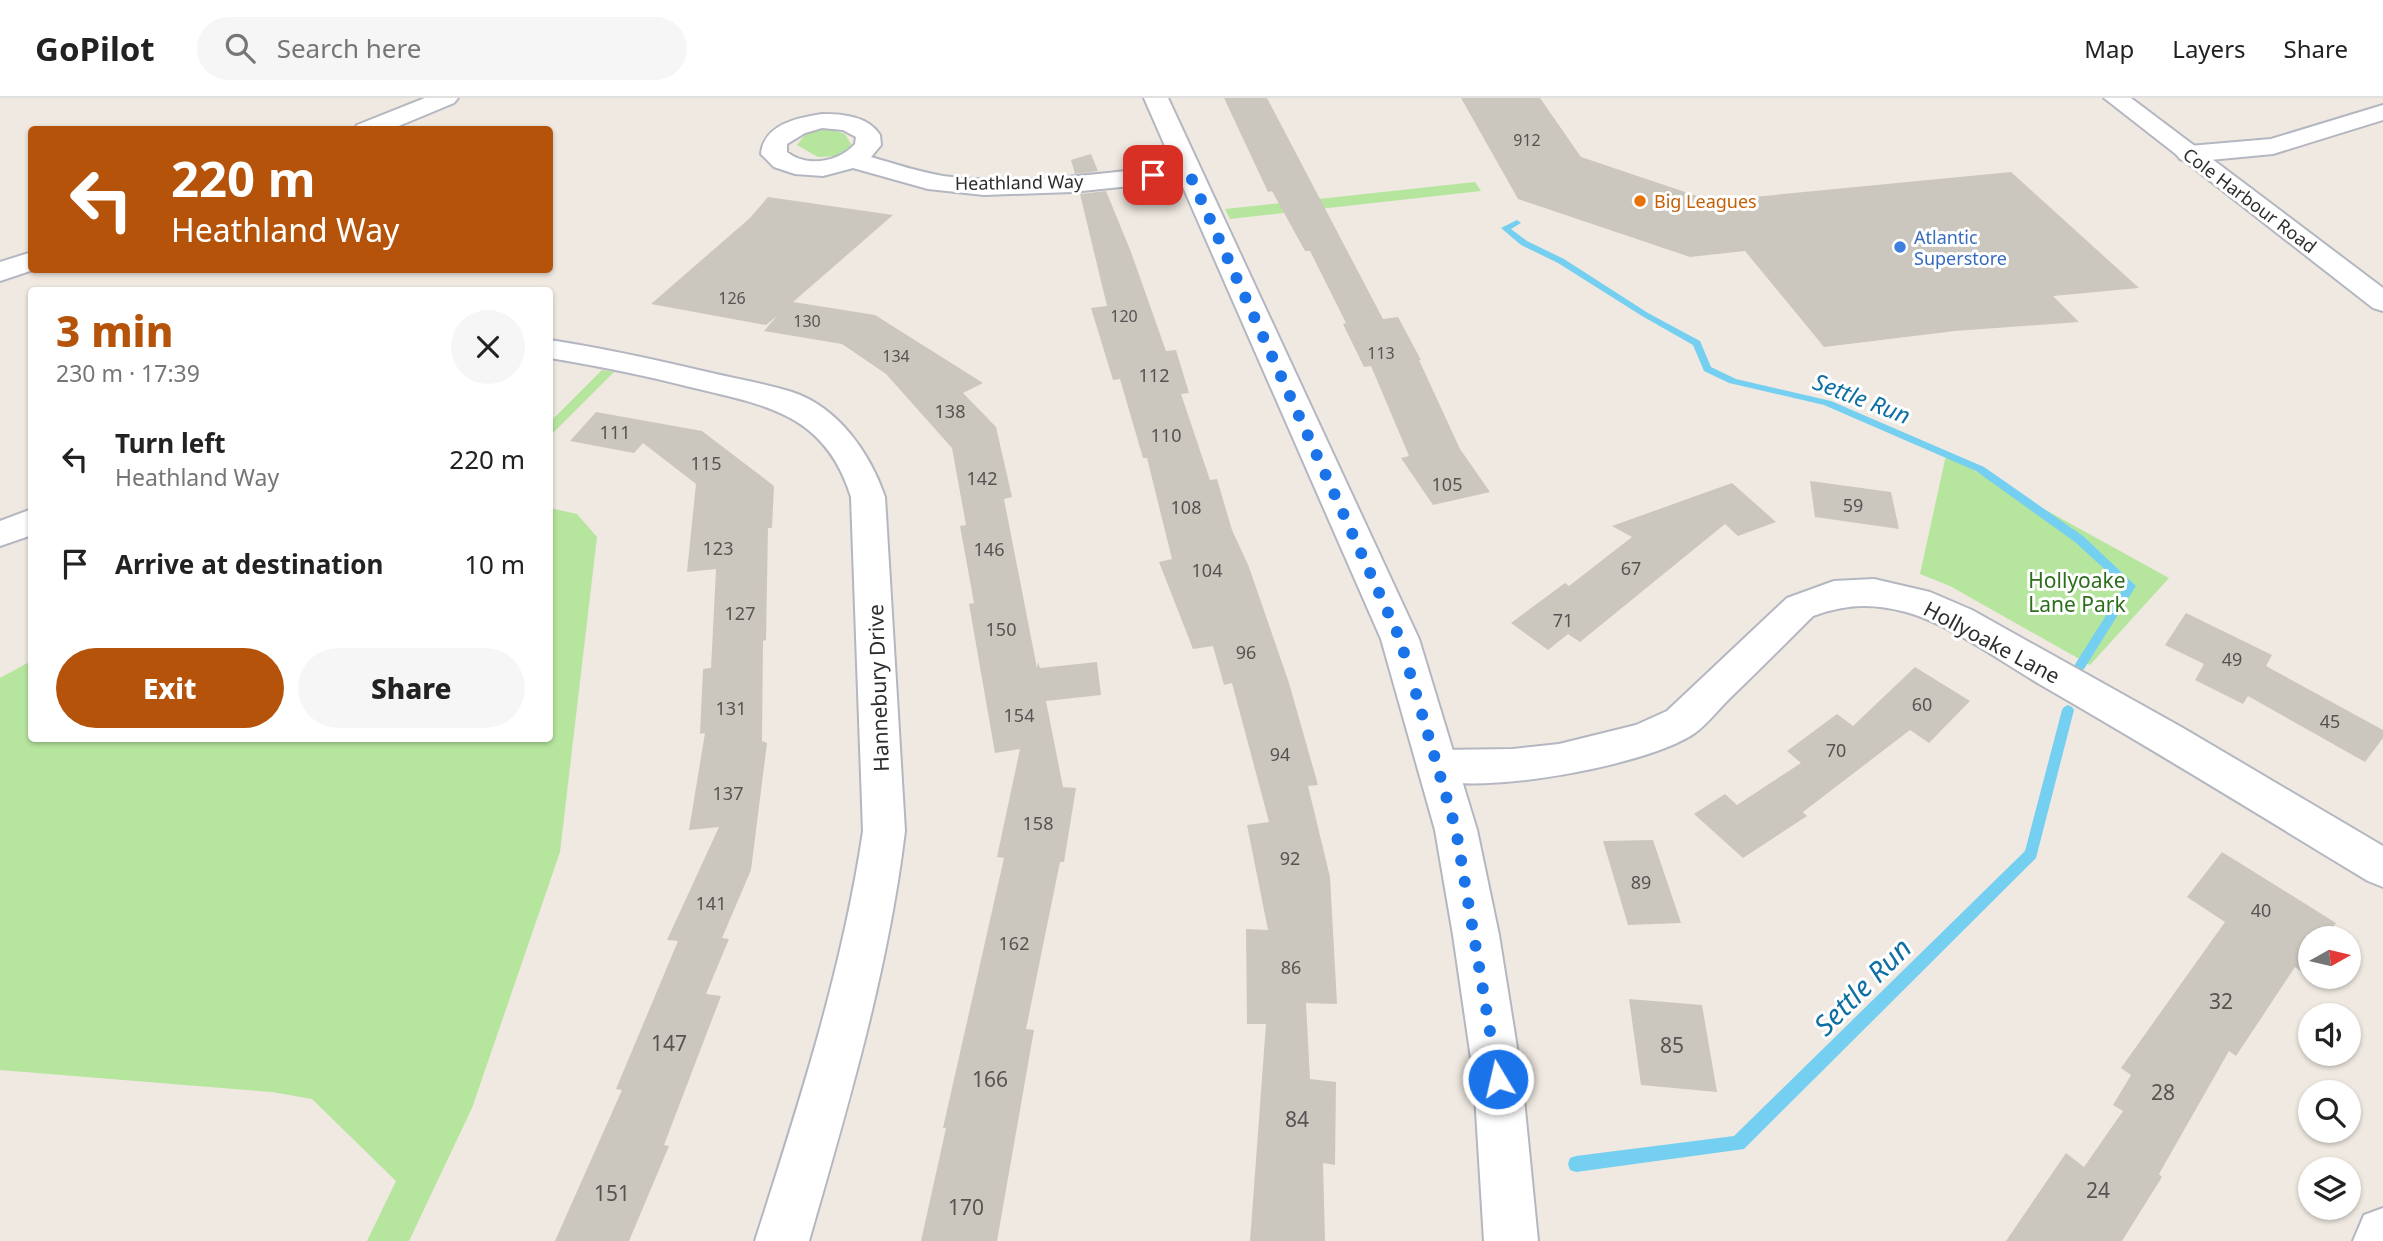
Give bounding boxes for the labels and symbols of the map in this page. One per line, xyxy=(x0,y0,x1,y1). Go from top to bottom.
house number: 912 xyxy=(1513,129,1541,151)
street label: Cole Harbour Road xyxy=(2178,142,2322,258)
pin xyxy=(1123,145,1183,205)
street label: Heathland Way xyxy=(955,169,1084,195)
place label: Big Leagues xyxy=(1654,189,1757,213)
marker: Big Leagues xyxy=(1632,193,1648,209)
place label: Atlantic Superstore xyxy=(1914,225,2007,270)
marker: Atlantic Superstore xyxy=(1892,239,1908,255)
house number: 126 xyxy=(718,287,746,309)
house number: 120 xyxy=(1110,305,1138,327)
house number: 130 xyxy=(793,310,821,332)
house number: 113 xyxy=(1367,342,1395,364)
house number: 134 xyxy=(882,345,910,367)
house number: 112 xyxy=(1139,363,1169,387)
water label: Settle Run xyxy=(1809,365,1915,431)
house number: 138 xyxy=(935,399,965,423)
house number: 111 xyxy=(600,420,630,444)
house number: 110 xyxy=(1151,423,1181,447)
house number: 115 xyxy=(691,451,721,475)
house number: 142 xyxy=(967,466,997,490)
house number: 105 xyxy=(1432,472,1462,496)
house number: 59 xyxy=(1843,493,1863,517)
house number: 108 xyxy=(1171,495,1201,519)
house number: 123 xyxy=(703,536,733,560)
house number: 146 xyxy=(974,537,1004,561)
house number: 67 xyxy=(1621,556,1641,580)
house number: 104 xyxy=(1192,558,1222,582)
park label: Hollyoake Lane Park xyxy=(2028,566,2126,618)
street label: Hollyoake Lane xyxy=(1919,594,2065,690)
house number: 127 xyxy=(725,601,755,625)
street label: Hannebury Drive xyxy=(861,604,895,772)
house number: 71 xyxy=(1553,608,1573,632)
house number: 150 xyxy=(986,617,1016,641)
house number: 96 xyxy=(1236,640,1256,664)
house number: 49 xyxy=(2222,647,2242,671)
house number: 60 xyxy=(1912,692,1932,716)
house number: 131 xyxy=(716,696,746,720)
house number: 154 xyxy=(1004,703,1034,727)
house number: 45 xyxy=(2320,709,2340,733)
house number: 70 xyxy=(1826,738,1846,762)
house number: 94 xyxy=(1270,742,1290,766)
house number: 137 xyxy=(713,781,743,805)
house number: 158 xyxy=(1023,811,1053,835)
house number: 92 xyxy=(1280,846,1300,870)
house number: 89 xyxy=(1631,870,1651,894)
house number: 141 xyxy=(696,891,726,915)
house number: 40 xyxy=(2251,898,2271,922)
north arrow xyxy=(2298,926,2361,989)
water label: Settle Run xyxy=(1805,929,1919,1043)
house number: 162 xyxy=(999,931,1029,955)
house number: 86 xyxy=(1281,955,1301,979)
house number: 32 xyxy=(2209,987,2233,1015)
house number: 147 xyxy=(651,1029,687,1057)
house number: 85 xyxy=(1660,1031,1684,1059)
position arrow xyxy=(1461,1042,1535,1116)
house number: 166 xyxy=(972,1065,1008,1093)
house number: 28 xyxy=(2151,1078,2175,1106)
house number: 84 xyxy=(1285,1105,1309,1133)
house number: 24 xyxy=(2086,1176,2110,1204)
house number: 151 xyxy=(594,1179,630,1207)
house number: 170 xyxy=(948,1193,984,1221)

